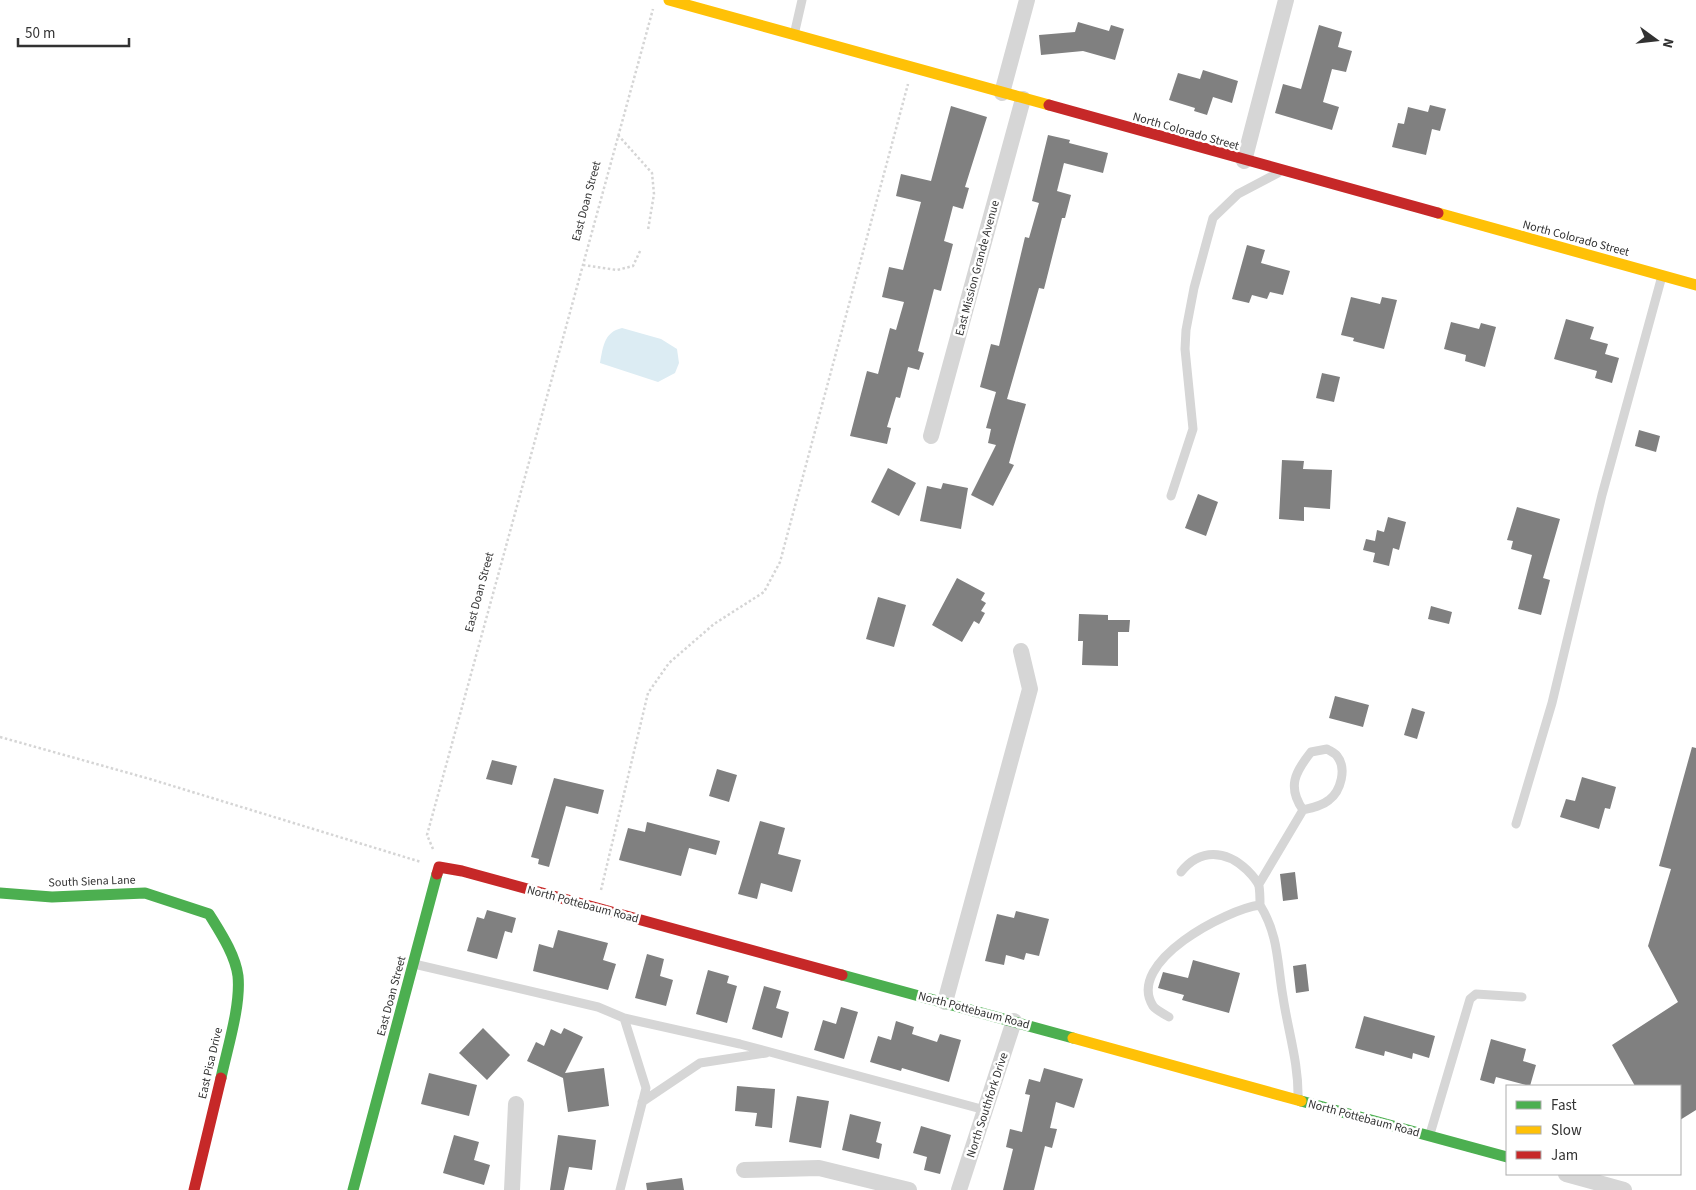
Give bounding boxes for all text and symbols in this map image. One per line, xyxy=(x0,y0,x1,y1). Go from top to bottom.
scale bar xyxy=(18,15,129,47)
north arrow xyxy=(1631,15,1681,65)
text: 50 m xyxy=(25,23,55,44)
text: N xyxy=(1657,36,1678,50)
street label: North Colorado Street xyxy=(1131,108,1241,155)
street label: East Doan Street xyxy=(568,159,605,243)
street label: East Mission Grande Avenue xyxy=(951,198,1004,338)
street label: North Colorado Street xyxy=(1521,216,1631,261)
street label: East Doan Street xyxy=(461,550,498,634)
street label: South Siena Lane xyxy=(48,871,136,892)
street label: North Pottebaum Road xyxy=(525,881,641,928)
street label: East Doan Street xyxy=(373,954,410,1038)
street label: North Pottebaum Road xyxy=(916,987,1032,1034)
street label: East Pisa Drive xyxy=(194,1026,227,1101)
street label: North Southfork Drive xyxy=(962,1050,1013,1160)
legend xyxy=(1506,1085,1681,1175)
street label: North Pottebaum Road xyxy=(1306,1095,1422,1142)
text: Fast xyxy=(1551,1095,1577,1116)
text: Slow xyxy=(1551,1120,1582,1141)
text: Jam xyxy=(1551,1145,1578,1166)

